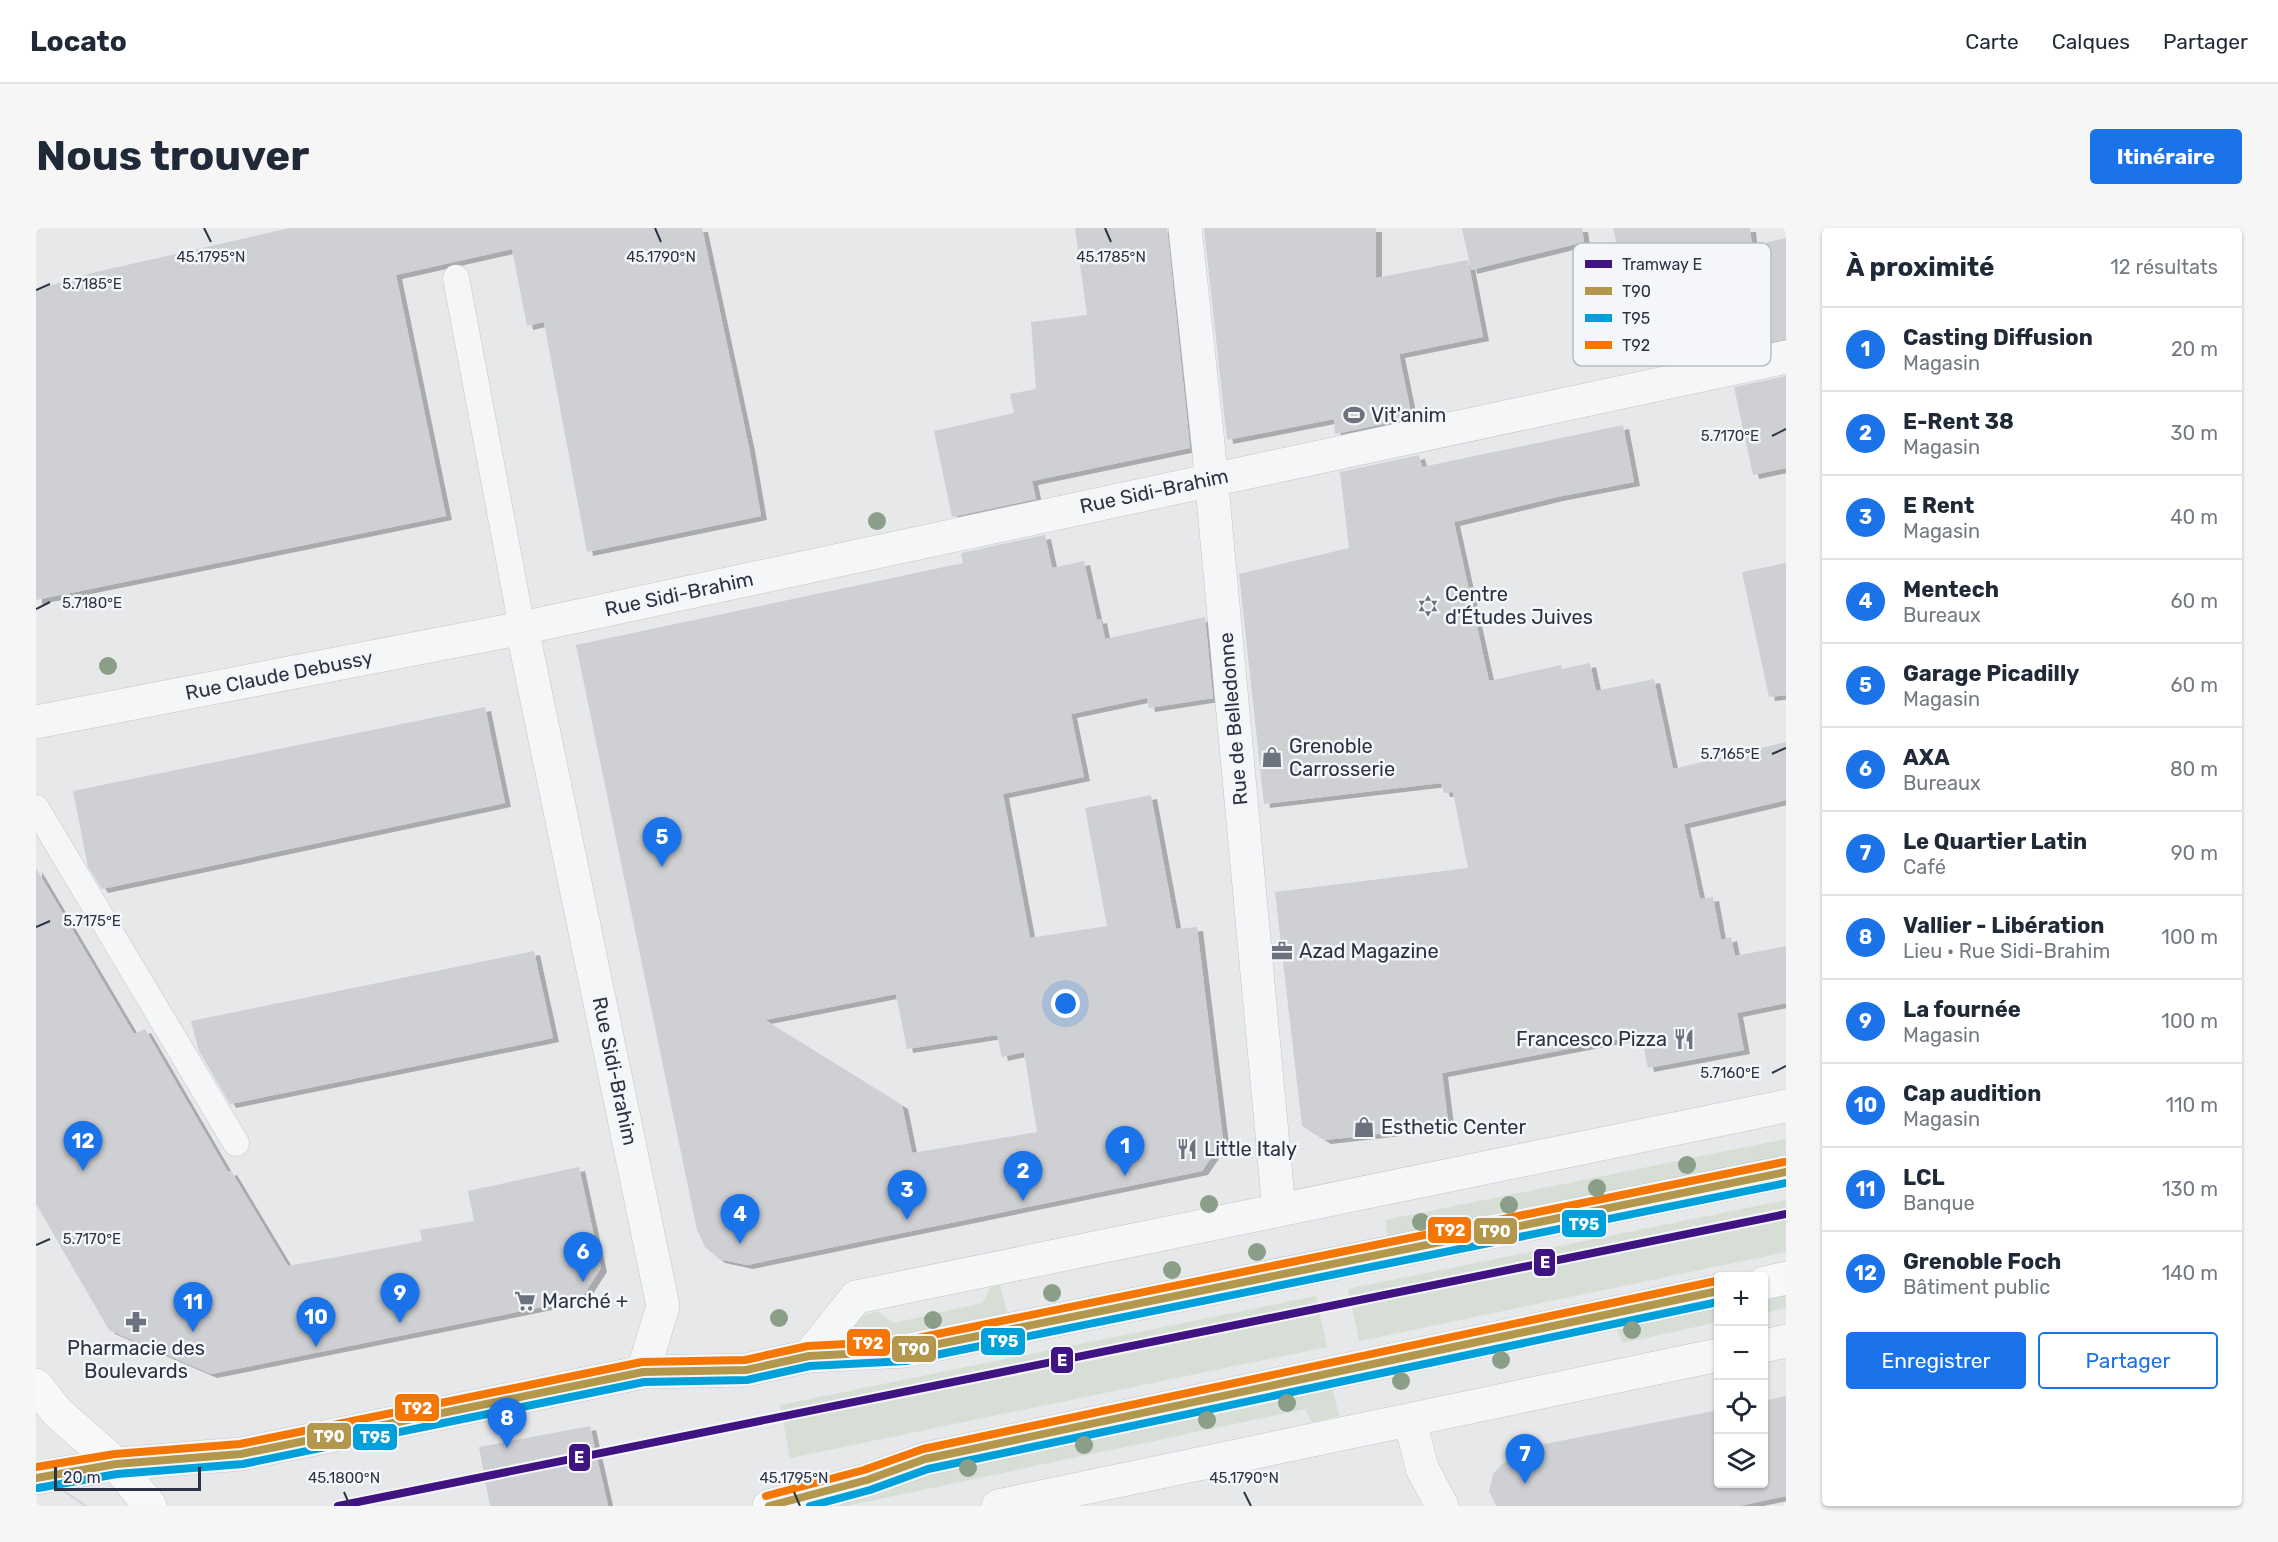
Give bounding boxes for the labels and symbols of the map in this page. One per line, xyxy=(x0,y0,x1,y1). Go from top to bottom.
legend xyxy=(1573,243,1771,366)
text: 45.1795°N xyxy=(176,248,246,266)
text: 45.1790°N xyxy=(626,248,696,266)
text: 45.1785°N xyxy=(1076,248,1146,266)
text: Tramway E xyxy=(1622,255,1702,274)
text: 5.7185°E xyxy=(62,275,122,293)
text: T90 xyxy=(1622,282,1651,301)
text: T95 xyxy=(1622,309,1650,328)
text: T92 xyxy=(1622,336,1650,355)
sports icon: Vit'anim xyxy=(1342,403,1366,427)
place label: Vit'anim xyxy=(1371,403,1446,427)
text: 5.7170°E xyxy=(1701,427,1759,445)
street label: Rue Sidi-Brahim xyxy=(1077,464,1231,518)
street label: Rue Sidi-Brahim xyxy=(602,567,756,621)
place label: Centre d'Études Juives xyxy=(1445,582,1593,629)
text: 5.7180°E xyxy=(62,594,122,612)
synagogue icon: Centre d'Études Juives xyxy=(1416,594,1440,618)
street label: Rue de Belledonne xyxy=(1213,632,1253,806)
street label: Rue Claude Debussy xyxy=(183,645,375,705)
place label: Grenoble Carrosserie xyxy=(1289,734,1395,781)
shop icon: Grenoble Carrosserie xyxy=(1260,745,1284,769)
text: 5.7165°E xyxy=(1700,745,1760,763)
pin: 5 xyxy=(642,818,682,867)
text: 5.7175°E xyxy=(63,912,121,930)
office icon: Azad Magazine xyxy=(1270,939,1294,963)
place label: Azad Magazine xyxy=(1299,939,1439,963)
your location xyxy=(1051,989,1080,1018)
street label: Rue Sidi-Brahim xyxy=(588,994,642,1148)
place label: Francesco Pizza xyxy=(1516,1027,1667,1051)
restaurant icon: Francesco Pizza xyxy=(1672,1027,1696,1051)
text: 5.7160°E xyxy=(1700,1064,1760,1082)
shop icon: Esthetic Center xyxy=(1352,1115,1376,1139)
place label: Esthetic Center xyxy=(1381,1115,1527,1139)
pin: 12 xyxy=(64,1122,102,1171)
pin: 1 xyxy=(1106,1126,1144,1176)
restaurant icon: Little Italy xyxy=(1175,1137,1199,1161)
place label: Little Italy xyxy=(1204,1137,1297,1161)
pin: 2 xyxy=(1004,1152,1042,1201)
pin: 3 xyxy=(888,1170,926,1220)
pin: 4 xyxy=(720,1194,760,1244)
line badge: T95 xyxy=(1561,1209,1607,1238)
text: T95 xyxy=(1569,1215,1599,1234)
line badge: T92 xyxy=(1427,1216,1472,1244)
line badge: T90 xyxy=(1473,1217,1518,1245)
text: T92 xyxy=(1435,1221,1465,1240)
text: T90 xyxy=(1479,1222,1511,1241)
text: 5.7170°E xyxy=(63,1230,121,1248)
pin: 6 xyxy=(564,1232,602,1282)
line badge: E xyxy=(1533,1248,1556,1277)
text: E xyxy=(1540,1253,1550,1272)
pin: 9 xyxy=(380,1274,420,1323)
pin: 11 xyxy=(174,1282,212,1332)
supermarket icon: Marché + xyxy=(513,1289,537,1313)
place label: Marché + xyxy=(542,1289,628,1313)
pin: 10 xyxy=(296,1298,336,1347)
pharmacy icon: Pharmacie des Boulevards xyxy=(124,1310,148,1334)
line badge: T95 xyxy=(980,1327,1026,1356)
line badge: T92 xyxy=(846,1328,891,1357)
text: T95 xyxy=(988,1332,1018,1351)
text: T92 xyxy=(853,1334,883,1353)
line badge: T90 xyxy=(891,1335,937,1363)
place label: Pharmacie des Boulevards xyxy=(67,1336,205,1383)
text: T90 xyxy=(898,1340,930,1359)
line badge: E xyxy=(1050,1346,1074,1374)
text: E xyxy=(1057,1351,1067,1370)
line badge: T92 xyxy=(394,1393,440,1422)
pin: 8 xyxy=(488,1398,526,1448)
text: T92 xyxy=(402,1399,432,1418)
line badge: T90 xyxy=(306,1422,352,1450)
line badge: T95 xyxy=(352,1423,398,1451)
text: T90 xyxy=(313,1427,345,1446)
text: T95 xyxy=(360,1428,390,1447)
pin: 7 xyxy=(1506,1434,1544,1484)
line badge: E xyxy=(568,1443,591,1472)
text: E xyxy=(574,1448,584,1467)
scale bar xyxy=(54,1464,201,1492)
text: 45.1800°N xyxy=(308,1469,380,1487)
text: 45.1795°N xyxy=(759,1469,829,1487)
text: 45.1790°N xyxy=(1209,1469,1279,1487)

